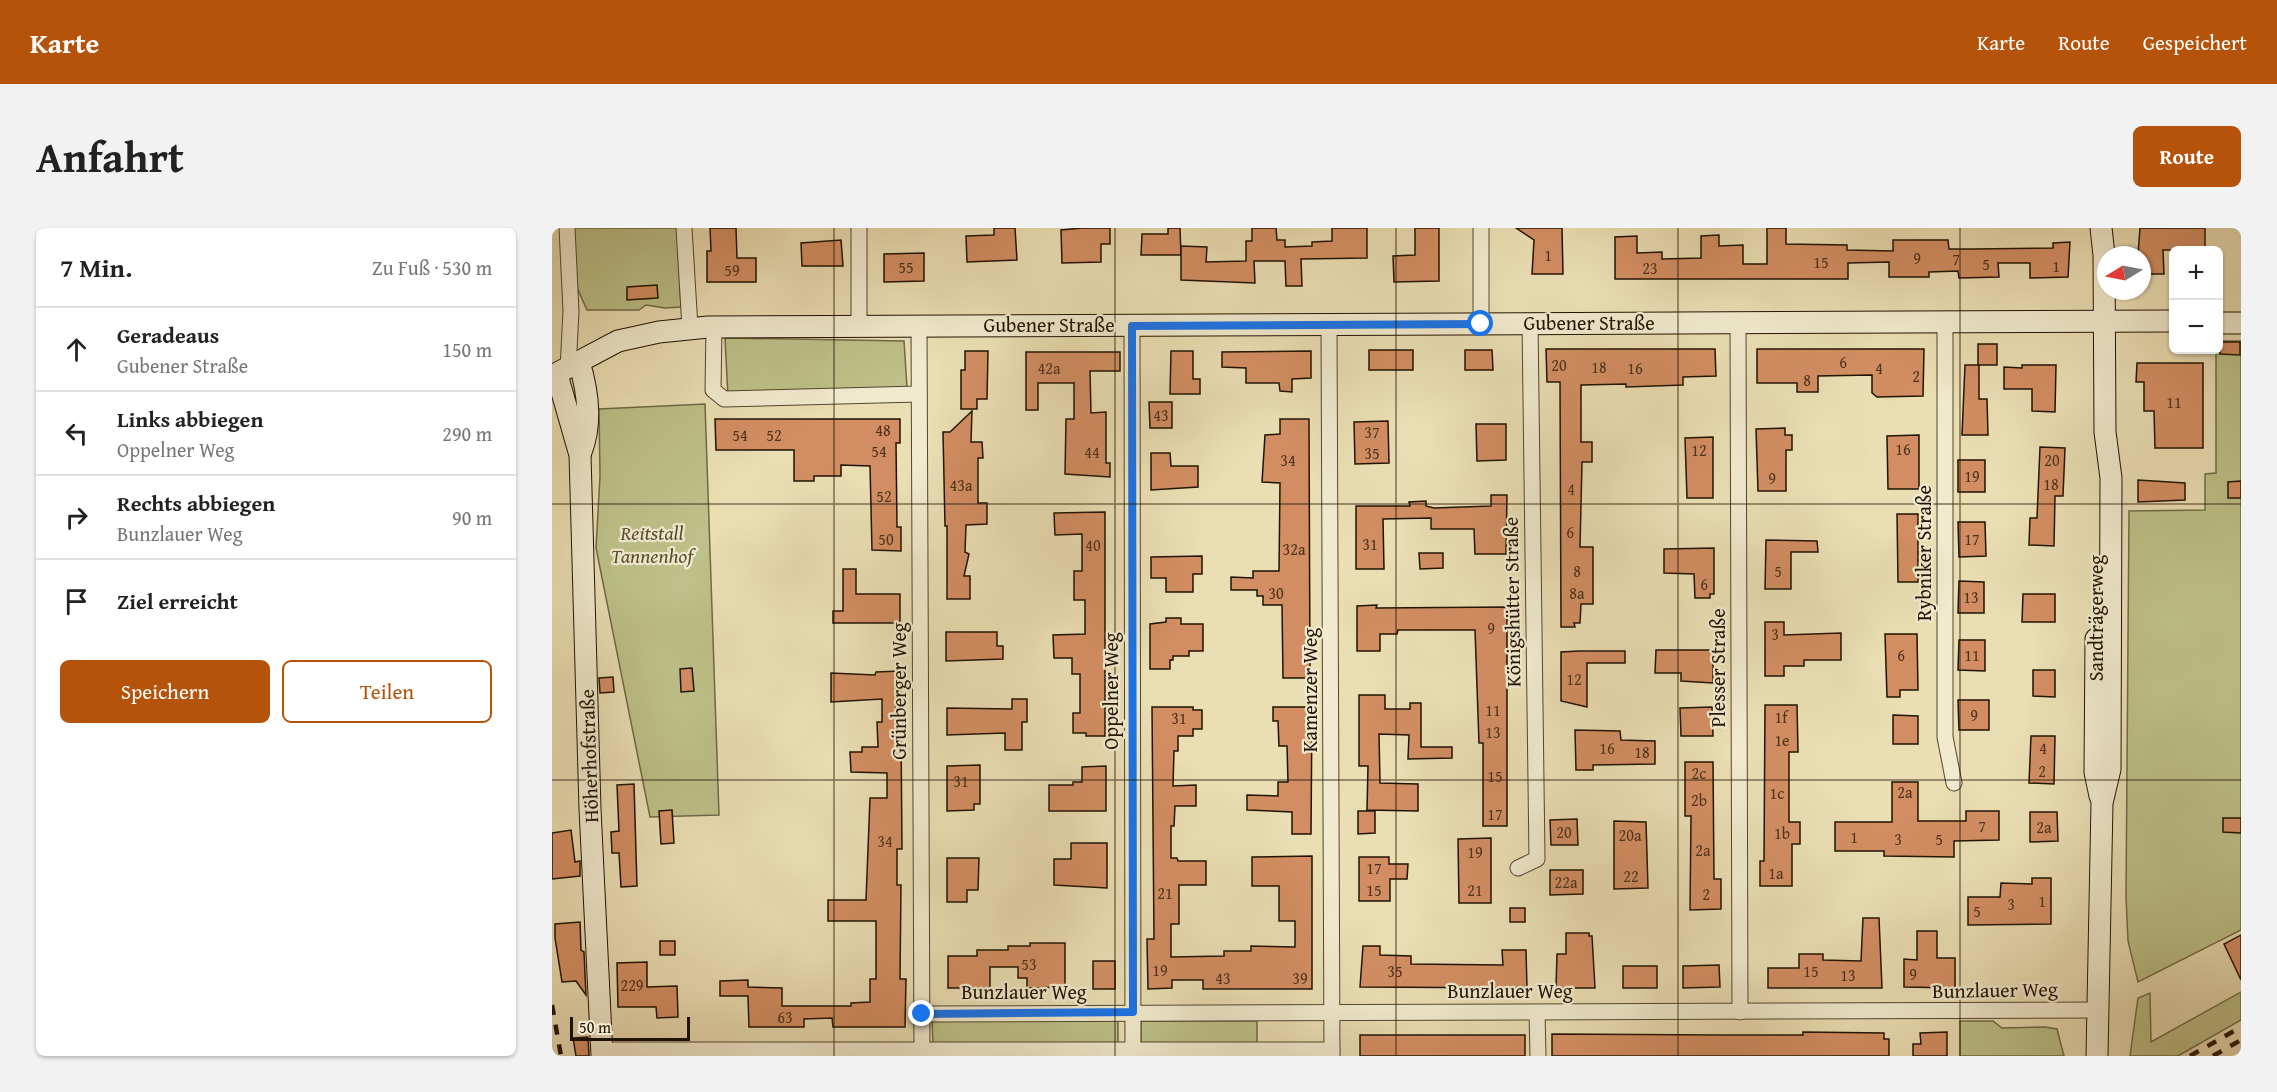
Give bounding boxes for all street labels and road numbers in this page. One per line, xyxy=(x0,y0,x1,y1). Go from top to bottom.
street label: Gubener Straße xyxy=(1523,308,1655,337)
street label: Gubener Straße xyxy=(983,310,1115,339)
street label: Rybniker Straße xyxy=(1909,485,1938,621)
street label: Königshütter Straße xyxy=(1496,517,1527,687)
street label: Sandträgerweg xyxy=(2081,555,2110,681)
street label: Plesser Straße xyxy=(1703,608,1732,728)
street label: Grünberger Weg xyxy=(884,622,913,760)
street label: Kamenzer Weg xyxy=(1295,628,1324,752)
street label: Oppelner Weg xyxy=(1096,632,1125,750)
street label: Höherhofstraße xyxy=(572,689,605,823)
street label: Bunzlauer Weg xyxy=(1932,974,2058,1005)
street label: Bunzlauer Weg xyxy=(1447,976,1573,1005)
street label: Bunzlauer Weg xyxy=(961,977,1087,1006)

